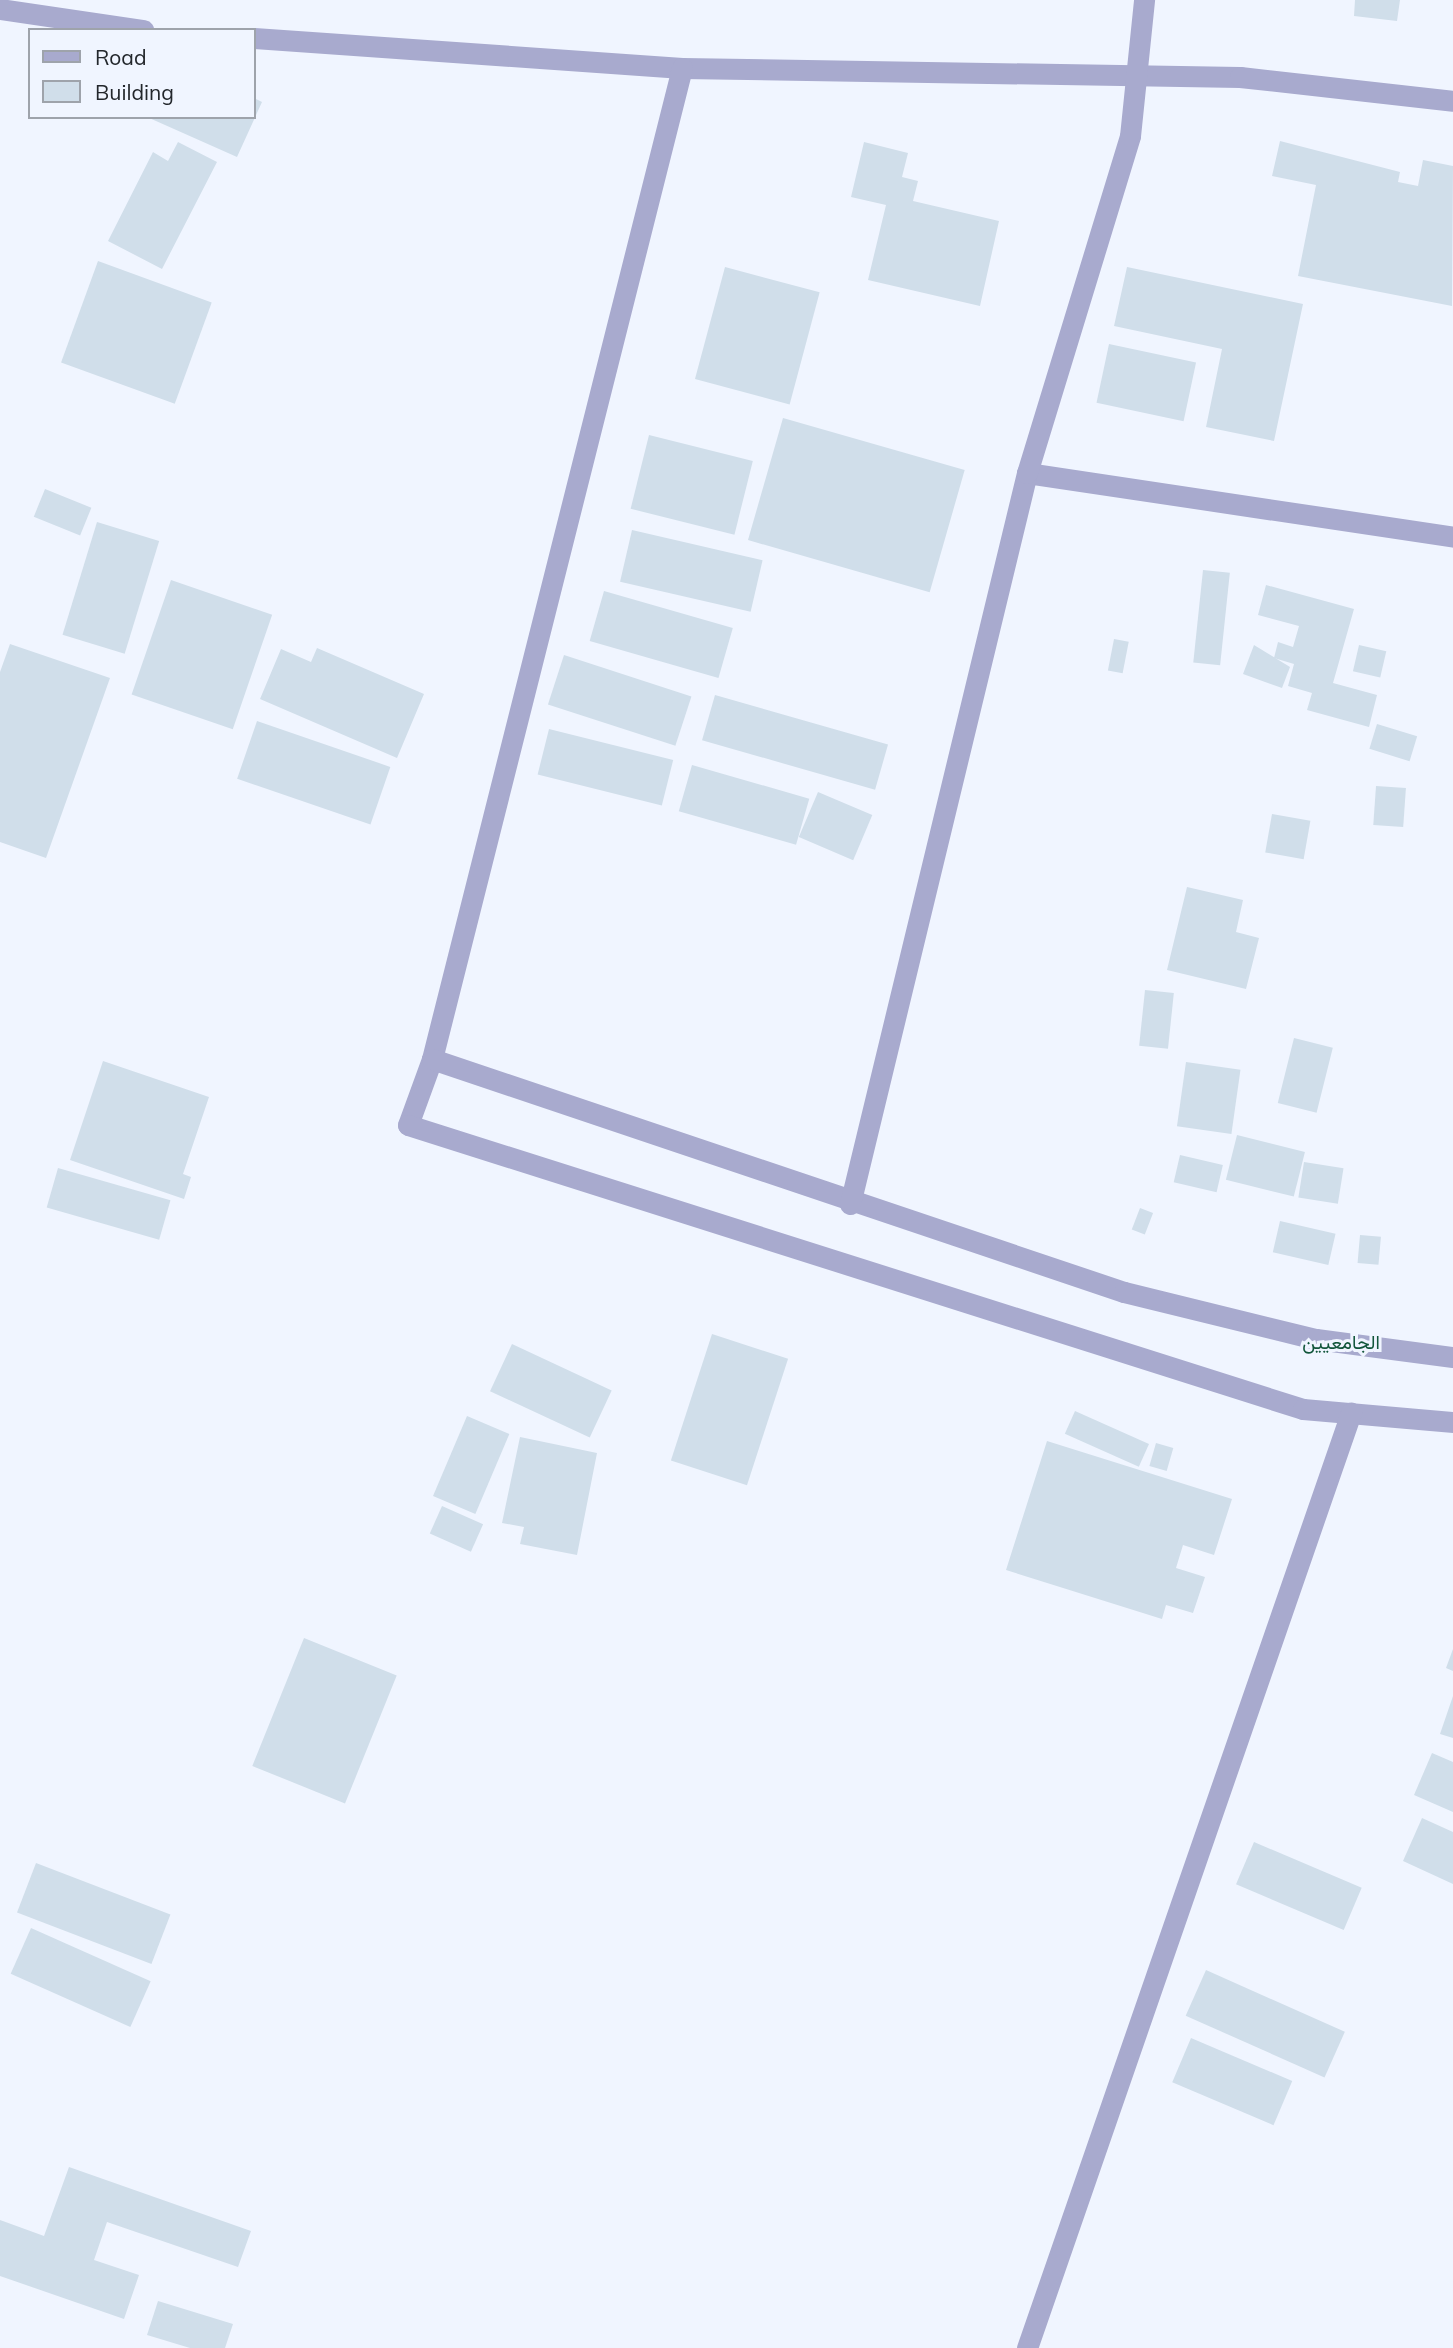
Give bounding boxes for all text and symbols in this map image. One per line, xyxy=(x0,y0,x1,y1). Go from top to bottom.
legend xyxy=(28,28,256,119)
text: Road xyxy=(95,44,146,70)
text: Building xyxy=(95,79,174,105)
district label: الجامعيين xyxy=(1302,1332,1380,1354)

